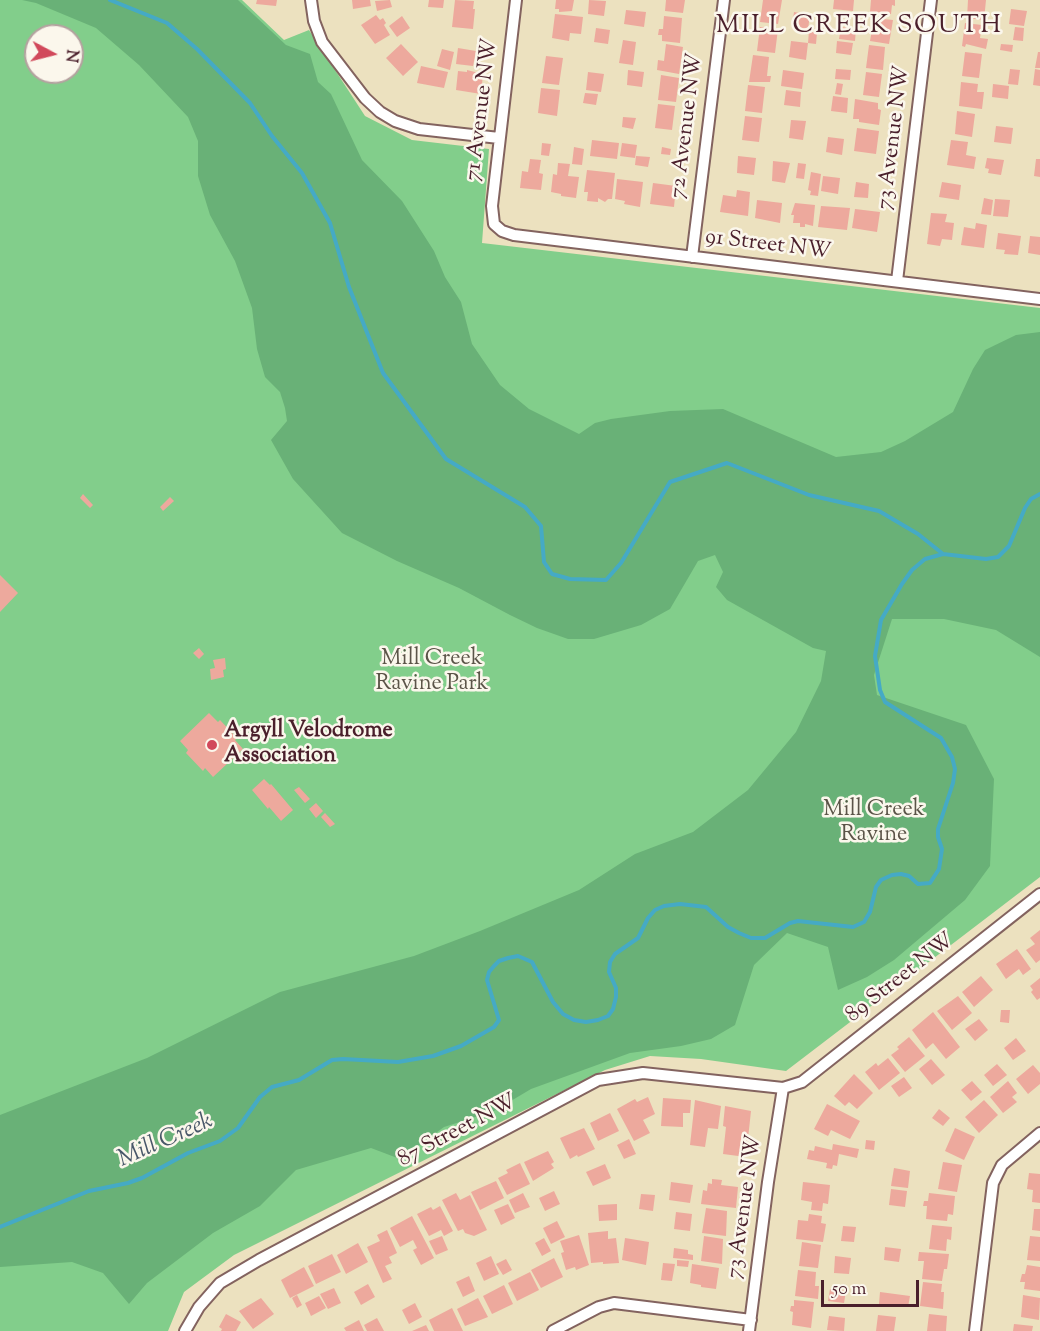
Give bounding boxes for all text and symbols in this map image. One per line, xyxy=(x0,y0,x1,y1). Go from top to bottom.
district label: MILL CREEK SOUTH xyxy=(716,12,1002,44)
north arrow xyxy=(24,24,84,84)
street label: 71 Avenue NW xyxy=(461,37,505,183)
text: N xyxy=(58,48,83,64)
street label: 72 Avenue NW xyxy=(666,52,710,200)
street label: 73 Avenue NW xyxy=(873,65,917,211)
street label: 91 Street NW xyxy=(704,225,832,267)
park label: Mill Creek Ravine Park xyxy=(375,647,489,698)
place label: Argyll Velodrome Association xyxy=(224,719,393,770)
marker: Argyll Velodrome Association xyxy=(205,738,219,752)
park label: Mill Creek Ravine xyxy=(823,798,925,849)
street label: 89 Street NW xyxy=(842,929,960,1029)
street label: 87 Street NW xyxy=(394,1090,522,1174)
water label: Mill Creek xyxy=(114,1108,218,1176)
street label: 73 Avenue NW xyxy=(723,1133,769,1281)
scale bar xyxy=(824,1268,922,1306)
text: 50 m xyxy=(832,1277,866,1303)

